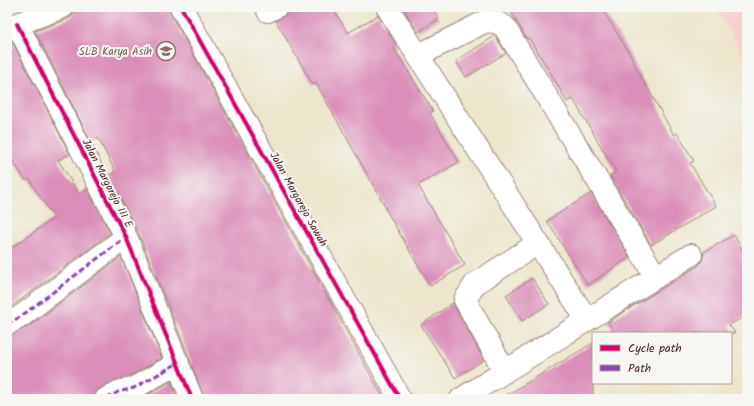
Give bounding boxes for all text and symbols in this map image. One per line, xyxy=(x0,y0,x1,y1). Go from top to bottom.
school or university icon: SLB Karya Asih xyxy=(155,40,177,62)
place label: SLB Karya Asih xyxy=(79,43,152,61)
street label: Jalan Margorejo III E xyxy=(77,136,138,232)
street label: Jalan Margorejo Sawah xyxy=(264,149,332,250)
legend xyxy=(592,332,732,384)
text: Cycle path xyxy=(628,339,682,358)
text: Path xyxy=(628,359,651,378)

